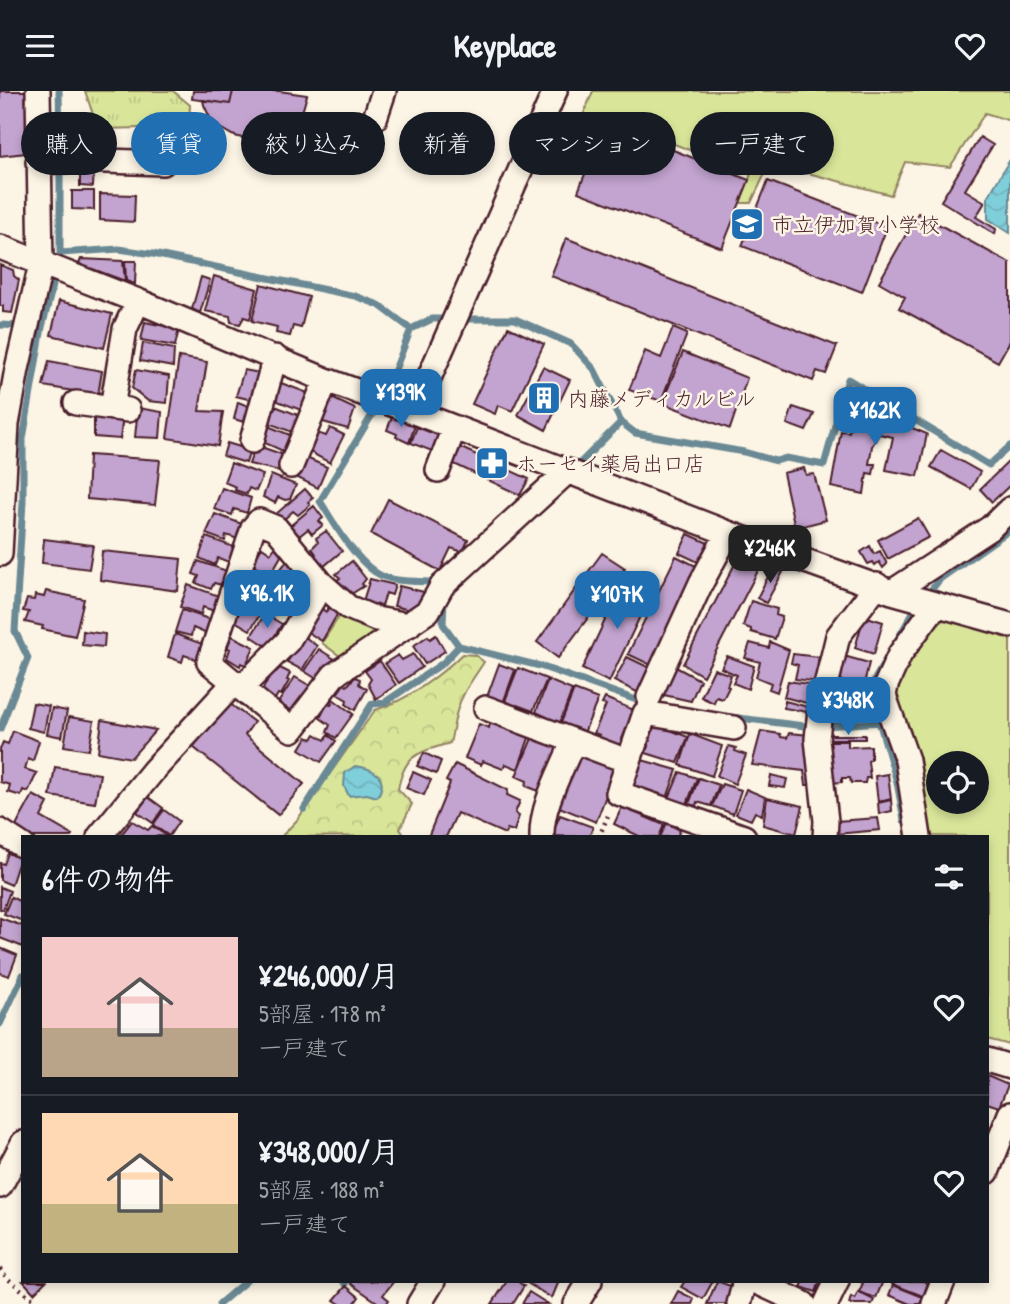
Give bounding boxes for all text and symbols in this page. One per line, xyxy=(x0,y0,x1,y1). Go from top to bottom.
text: Keyplace xyxy=(454,24,556,67)
icon: menu xyxy=(21,27,59,65)
icon: heart xyxy=(951,27,989,65)
chip: 購入 xyxy=(21,112,117,175)
chip: 賃貸 xyxy=(131,112,227,175)
chip: 絞り込み xyxy=(241,112,385,175)
chip: 新着 xyxy=(399,112,495,175)
chip: マンション xyxy=(509,112,676,175)
chip: 一戸建て xyxy=(690,112,834,175)
school or university icon: 市立伊加賀小学校 xyxy=(728,205,766,243)
place label: 市立伊加賀小学校 xyxy=(772,210,940,239)
pin: ¥139K xyxy=(352,369,450,429)
text: ¥139K xyxy=(376,376,426,407)
building icon: 内藤メディカルビル xyxy=(525,379,563,417)
place label: 内藤メディカルビル xyxy=(568,384,756,413)
pin: ¥162K xyxy=(826,387,924,447)
text: ¥162K xyxy=(850,394,901,425)
pharmacy icon: ホーセイ薬局出口店 xyxy=(473,444,511,482)
place label: ホーセイ薬局出口店 xyxy=(516,449,705,478)
pin: ¥246K xyxy=(721,525,819,585)
text: ¥246K xyxy=(744,532,796,563)
pin: ¥96.1K xyxy=(210,571,324,630)
pin: ¥107K xyxy=(568,571,666,631)
text: ¥96.1K xyxy=(240,577,294,608)
text: ¥107K xyxy=(591,578,643,609)
pin: ¥348K xyxy=(799,677,897,737)
text: ¥348K xyxy=(822,684,874,715)
map controls xyxy=(926,751,989,814)
button: locate xyxy=(926,751,989,814)
icon: filters xyxy=(930,858,968,896)
text: 6件の物件 xyxy=(42,859,174,899)
text: ¥246,000/月 xyxy=(259,955,399,995)
icon: home xyxy=(98,965,182,1049)
icon: heart xyxy=(930,988,968,1026)
text: 5部屋 · 178 m² xyxy=(259,998,386,1029)
text: 一戸建て xyxy=(259,1032,351,1063)
text: ¥348,000/月 xyxy=(259,1131,400,1171)
icon: home xyxy=(98,1141,182,1225)
icon: heart xyxy=(930,1164,968,1202)
text: 5部屋 · 188 m² xyxy=(259,1174,384,1205)
text: 一戸建て xyxy=(259,1208,351,1239)

